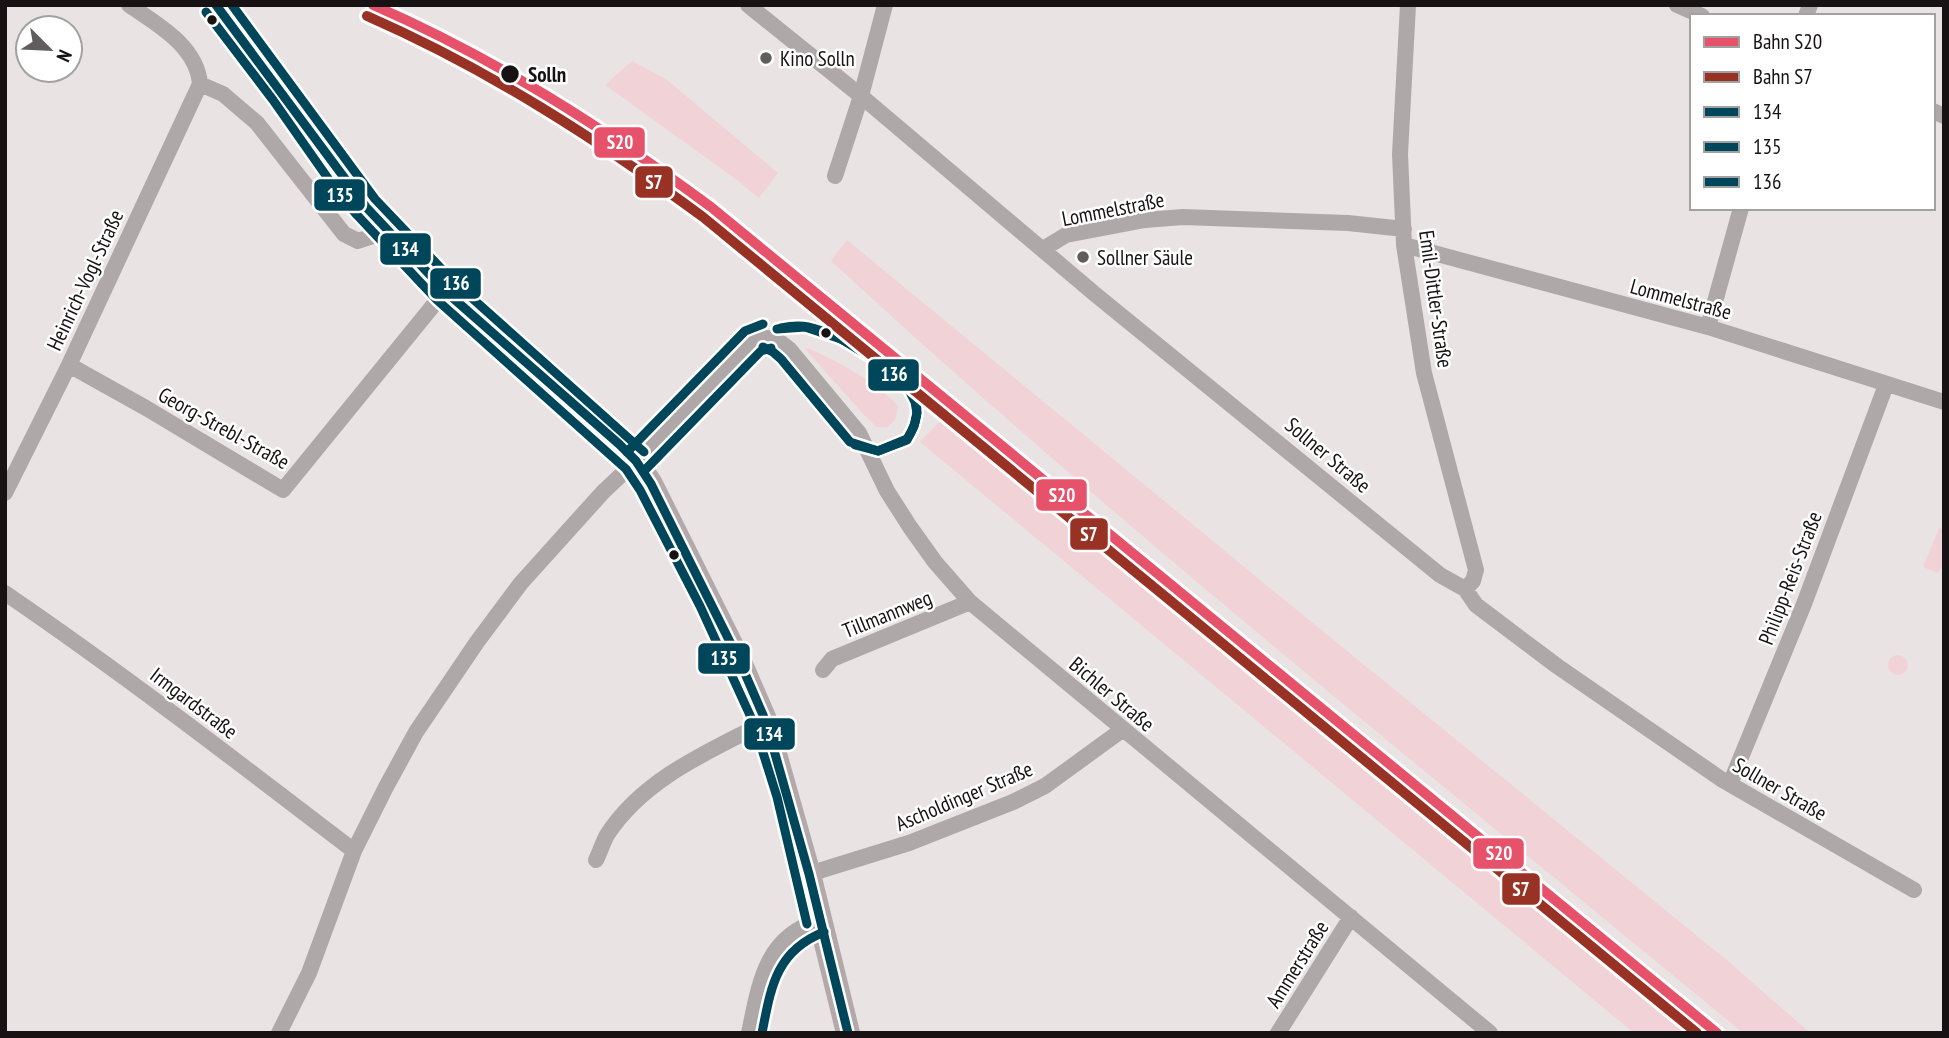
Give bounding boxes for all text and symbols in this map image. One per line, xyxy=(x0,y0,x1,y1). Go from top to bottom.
unlabelled marker xyxy=(205,13,219,27)
north arrow xyxy=(14,14,84,84)
legend xyxy=(1690,14,1935,210)
text: Bahn S20 xyxy=(1753,28,1822,55)
place label: Kino Solln xyxy=(780,45,855,72)
text: N xyxy=(51,46,78,65)
marker: Kino Solln xyxy=(758,50,774,66)
place label: Solln xyxy=(528,61,566,88)
marker: Solln xyxy=(499,63,521,85)
text: Bahn S7 xyxy=(1753,63,1813,90)
text: 134 xyxy=(1753,98,1782,125)
line badge: S20 xyxy=(593,126,646,159)
text: S20 xyxy=(607,130,633,154)
text: 135 xyxy=(1753,133,1781,160)
line badge: S7 xyxy=(634,165,674,199)
text: 136 xyxy=(1753,168,1781,195)
text: S7 xyxy=(645,170,663,194)
line badge: 135 xyxy=(313,178,366,212)
text: 135 xyxy=(326,183,354,207)
street label: Lommelstraße xyxy=(1060,186,1166,232)
street label: Heinrich-Vogl-Straße xyxy=(41,205,129,355)
street label: Emil-Dittler-Straße xyxy=(1413,228,1459,370)
line badge: 134 xyxy=(379,232,432,266)
text: 134 xyxy=(391,237,419,261)
place label: Sollner Säule xyxy=(1097,244,1193,271)
marker: Sollner Säule xyxy=(1075,249,1091,265)
line badge: 136 xyxy=(429,267,482,300)
text: 136 xyxy=(442,271,470,295)
street label: Lommelstraße xyxy=(1627,273,1735,325)
unlabelled marker xyxy=(819,326,833,340)
line badge: 136 xyxy=(867,358,920,392)
text: 136 xyxy=(880,362,908,386)
street label: Georg-Strebl-Straße xyxy=(154,381,294,475)
street label: Sollner Straße xyxy=(1280,411,1376,499)
line badge: S20 xyxy=(1035,478,1088,512)
text: S20 xyxy=(1049,483,1075,507)
street label: Philipp-Reis-Straße xyxy=(1752,508,1828,648)
line badge: S7 xyxy=(1069,517,1109,551)
text: S7 xyxy=(1080,522,1098,546)
unlabelled marker xyxy=(667,548,681,562)
street label: Tillmannweg xyxy=(838,584,936,644)
line badge: 135 xyxy=(697,642,751,675)
text: 135 xyxy=(710,646,738,670)
street label: Bichler Straße xyxy=(1064,651,1160,737)
street label: Irmgardstraße xyxy=(145,661,243,745)
line badge: 134 xyxy=(743,717,796,751)
text: 134 xyxy=(755,722,783,746)
street label: Sollner Straße xyxy=(1728,751,1832,827)
street label: Ascholdinger Straße xyxy=(891,755,1037,837)
line badge: S20 xyxy=(1472,837,1525,870)
text: S20 xyxy=(1486,841,1512,865)
line badge: S7 xyxy=(1501,872,1541,906)
text: S7 xyxy=(1512,877,1530,901)
street label: Ammerstraße xyxy=(1260,915,1334,1013)

